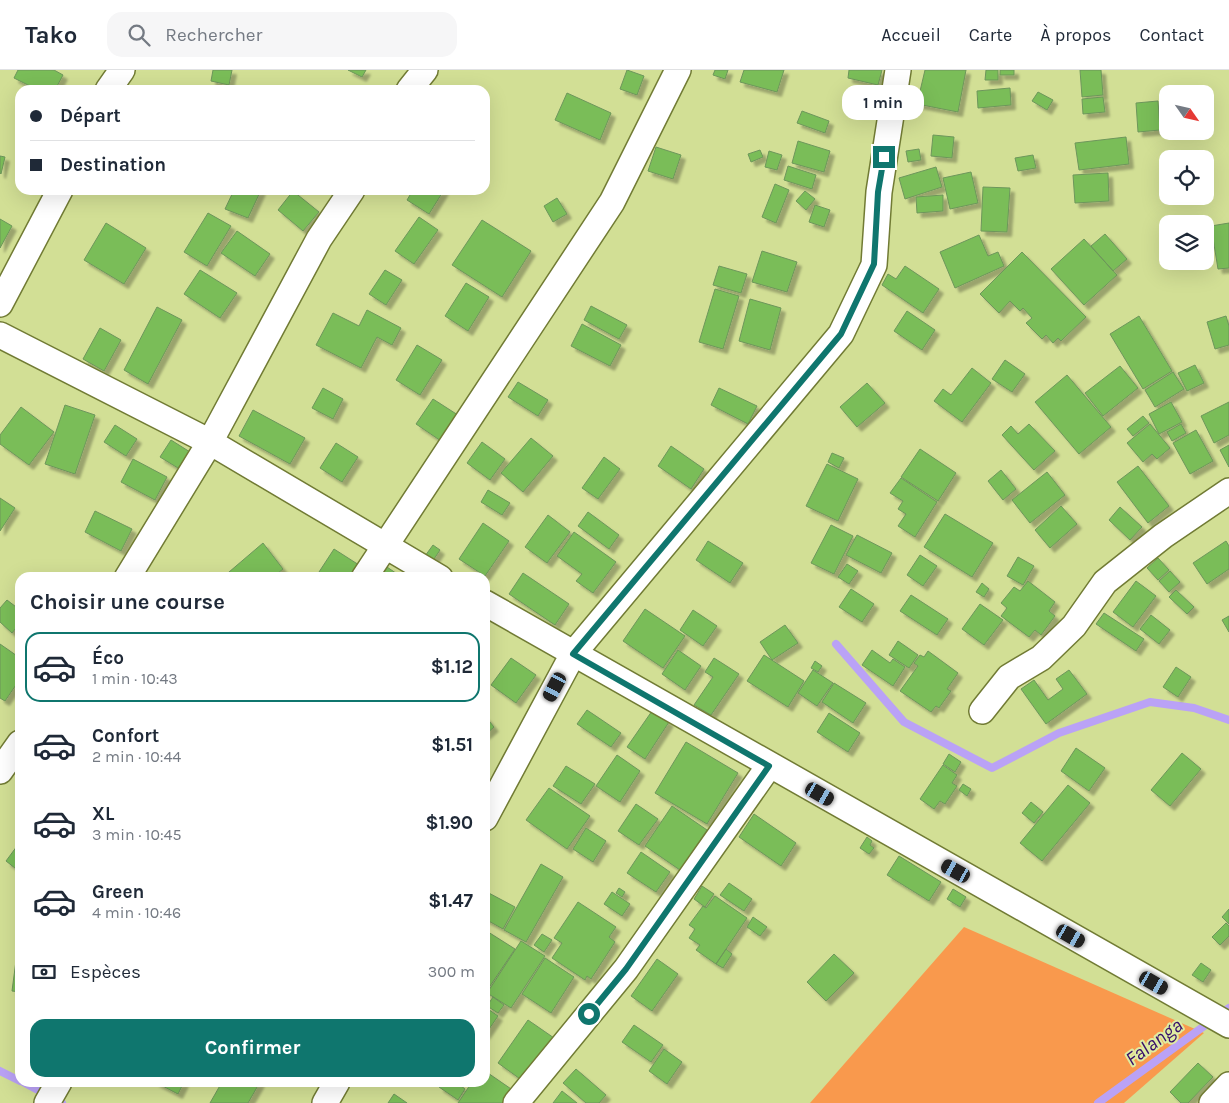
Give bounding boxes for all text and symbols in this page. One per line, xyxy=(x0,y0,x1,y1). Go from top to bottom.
search box xyxy=(107,12,457,57)
text: Tako xyxy=(25,21,77,49)
icon: search xyxy=(125,21,153,49)
text: Rechercher xyxy=(165,24,262,46)
text: Accueil xyxy=(881,24,941,46)
text: Carte xyxy=(969,24,1012,46)
text: À propos xyxy=(1040,24,1112,46)
text: Contact xyxy=(1140,24,1204,46)
callout: 1 min xyxy=(843,84,925,119)
north arrow xyxy=(1159,85,1214,140)
map controls xyxy=(1159,85,1214,270)
text: 1 min xyxy=(863,93,903,112)
text: Départ xyxy=(60,105,121,127)
route end xyxy=(873,146,895,168)
button: locate xyxy=(1159,150,1214,205)
text: Destination xyxy=(60,154,166,176)
button: layers xyxy=(1159,215,1214,270)
text: Choisir une course xyxy=(30,589,225,615)
icon: car xyxy=(32,645,77,690)
text: Éco xyxy=(92,647,124,669)
text: $1.12 xyxy=(431,656,473,678)
text: 1 min · 10:43 xyxy=(92,669,178,688)
car xyxy=(541,670,568,704)
icon: car xyxy=(32,723,77,768)
text: Confort xyxy=(92,725,159,747)
text: $1.51 xyxy=(431,734,473,756)
text: 2 min · 10:44 xyxy=(92,747,181,766)
car xyxy=(803,780,836,808)
icon: car xyxy=(32,801,77,846)
text: XL xyxy=(92,803,114,825)
text: $1.90 xyxy=(425,812,473,834)
text: 3 min · 10:45 xyxy=(92,825,182,844)
car xyxy=(939,857,972,885)
icon: car xyxy=(32,879,77,924)
text: Green xyxy=(92,881,144,903)
text: $1.47 xyxy=(428,890,473,912)
text: 4 min · 10:46 xyxy=(92,903,181,922)
car xyxy=(1054,922,1087,950)
icon: cash xyxy=(30,958,58,986)
text: Espèces xyxy=(70,961,141,983)
text: 300 m xyxy=(428,962,475,981)
car xyxy=(1137,969,1170,997)
route start xyxy=(578,1003,600,1025)
water label: Falanga xyxy=(1121,1014,1187,1070)
button: Confirmer xyxy=(30,1019,475,1077)

